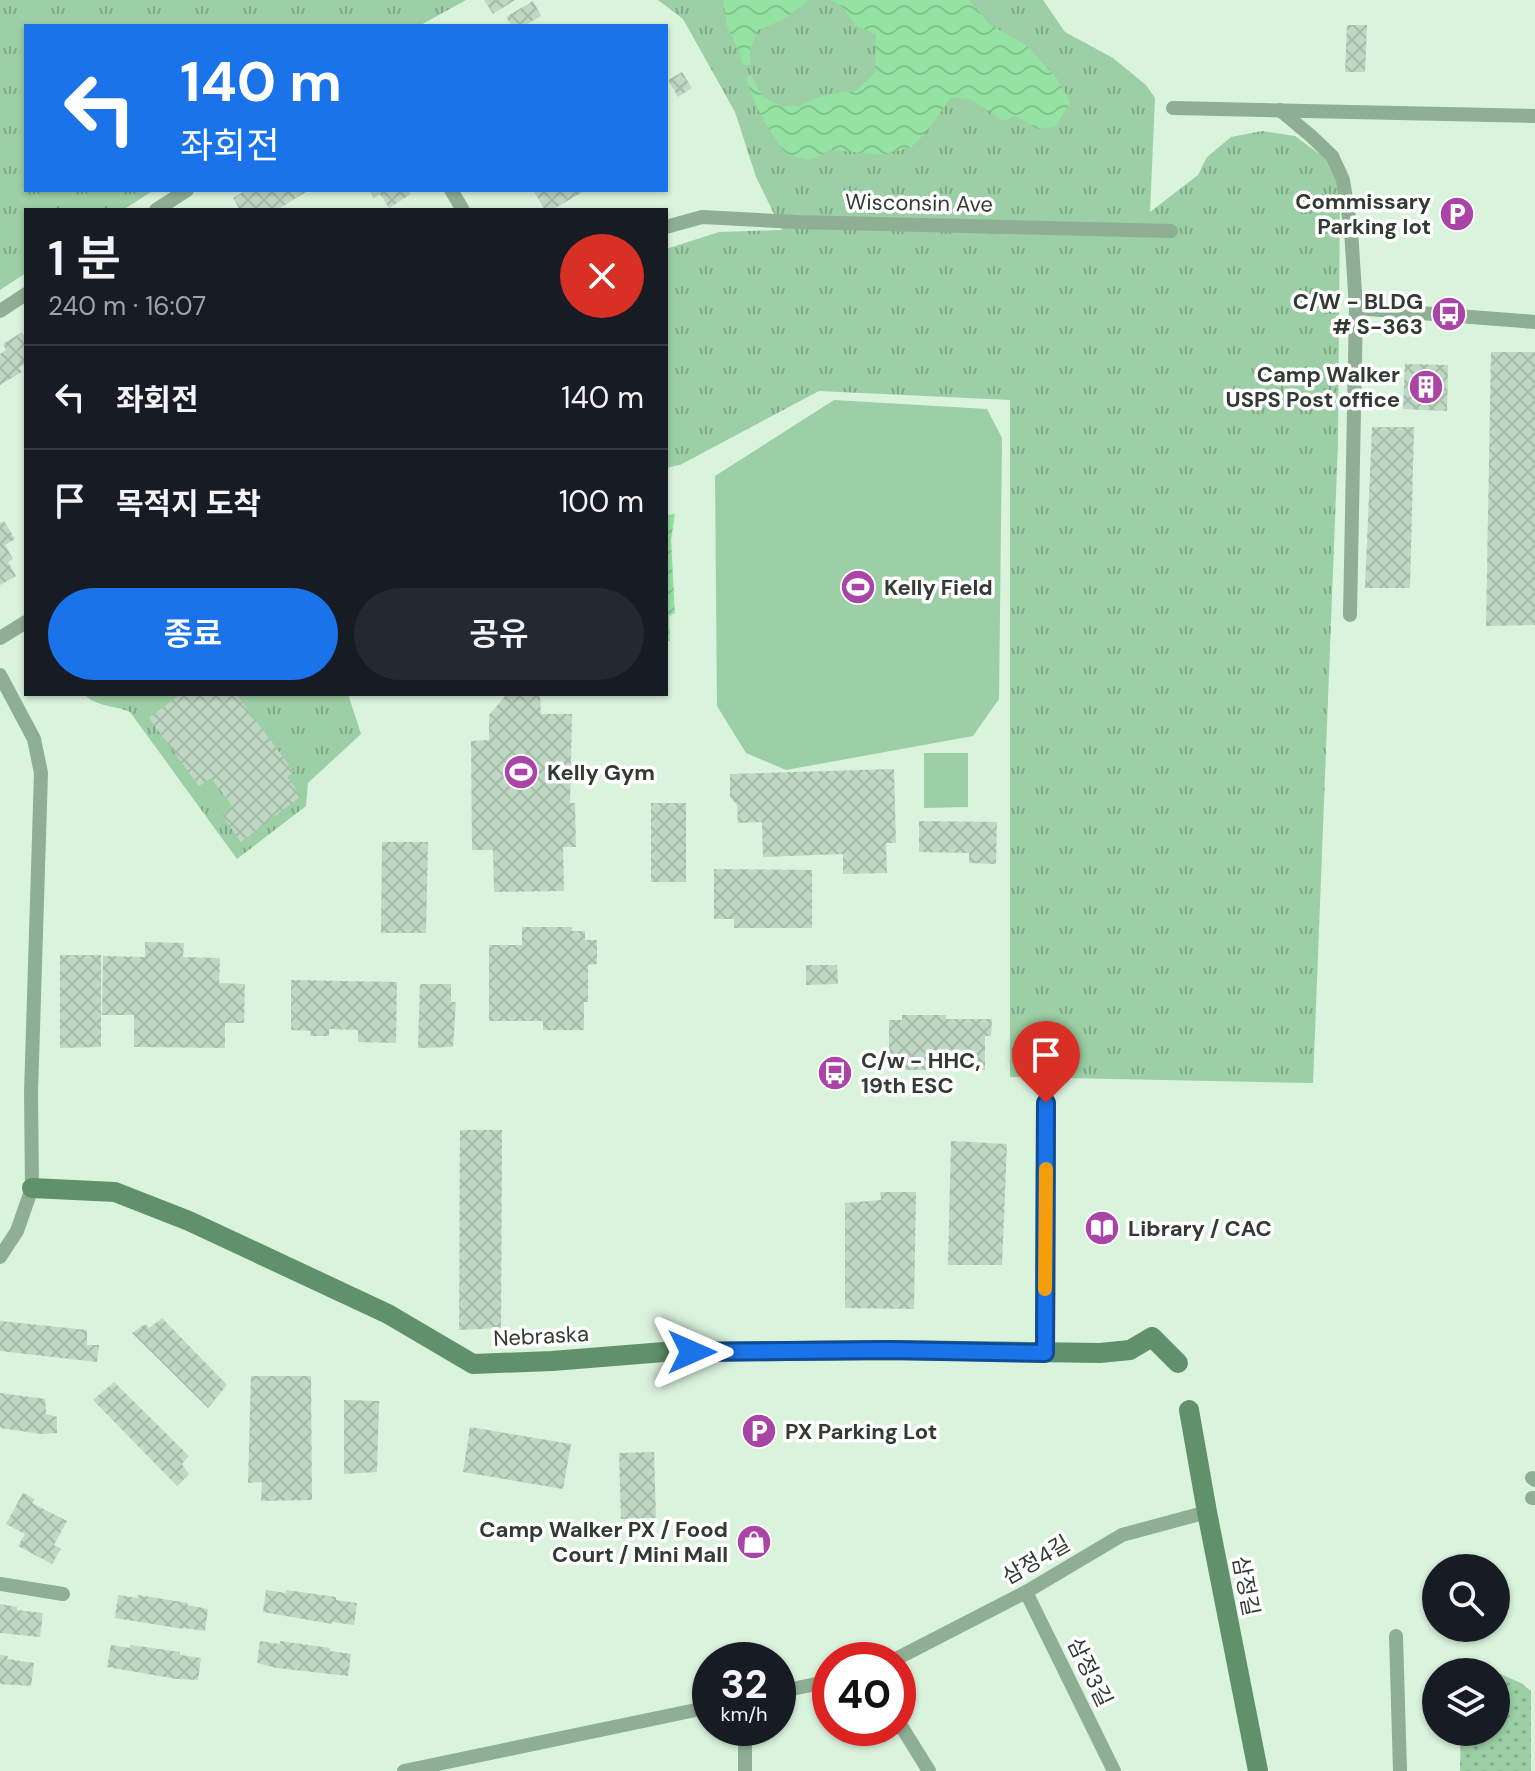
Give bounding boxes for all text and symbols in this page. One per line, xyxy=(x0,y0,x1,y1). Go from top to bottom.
text: 140 m xyxy=(180,45,342,118)
icon: left xyxy=(48,56,152,160)
text: 좌회전 xyxy=(180,122,279,169)
street label: Wisconsin Ave xyxy=(845,187,993,219)
place label: Commissary Parking lot xyxy=(1295,187,1431,241)
parking icon: Commissary Parking lot xyxy=(1438,195,1476,233)
text: 1 분 xyxy=(48,227,121,290)
button: close xyxy=(560,234,644,318)
place label: C/W - BLDG # S-363 xyxy=(1293,287,1423,341)
text: 240 m · 16:07 xyxy=(48,289,206,323)
bus stop icon: C/W - BLDG # S-363 xyxy=(1430,295,1468,333)
place label: Camp Walker USPS Post office xyxy=(1226,360,1400,414)
building icon: Camp Walker USPS Post office xyxy=(1407,368,1445,406)
icon: left xyxy=(48,375,92,419)
text: 140 m xyxy=(561,378,644,417)
text: 좌회전 xyxy=(116,380,199,419)
icon: arrive xyxy=(48,479,92,523)
text: 100 m xyxy=(559,482,644,521)
text: 목적지 도착 xyxy=(116,484,261,523)
sports icon: Kelly Field xyxy=(839,568,877,606)
place label: Kelly Field xyxy=(884,573,993,602)
button: 종료 xyxy=(48,588,338,680)
button: 공유 xyxy=(354,588,644,680)
sports icon: Kelly Gym xyxy=(502,753,540,791)
place label: Kelly Gym xyxy=(547,758,655,787)
pin xyxy=(1012,1021,1080,1103)
icon: arrive xyxy=(1024,1033,1068,1077)
place label: C/w - HHC, 19th ESC xyxy=(861,1046,981,1100)
bus stop icon: C/w - HHC, 19th ESC xyxy=(816,1054,854,1092)
library icon: Library / CAC xyxy=(1083,1209,1121,1247)
place label: Library / CAC xyxy=(1128,1214,1272,1243)
position arrow xyxy=(650,1310,734,1394)
street label: Nebraska xyxy=(493,1319,589,1353)
parking icon: PX Parking Lot xyxy=(740,1412,778,1450)
place label: PX Parking Lot xyxy=(785,1417,937,1446)
place label: Camp Walker PX / Food Court / Mini Mall xyxy=(479,1515,728,1569)
shop icon: Camp Walker PX / Food Court / Mini Mall xyxy=(735,1523,773,1561)
street label: 삼정4길 xyxy=(997,1529,1075,1591)
street label: 삼정길 xyxy=(1226,1553,1266,1619)
map controls xyxy=(1422,1554,1510,1746)
button: search xyxy=(1422,1554,1510,1642)
street label: 삼정3길 xyxy=(1061,1633,1119,1711)
speed limit sign: 40 xyxy=(812,1642,916,1746)
text: 32 xyxy=(720,1658,768,1710)
button: layers xyxy=(1422,1658,1510,1746)
text: km/h xyxy=(720,1701,768,1727)

